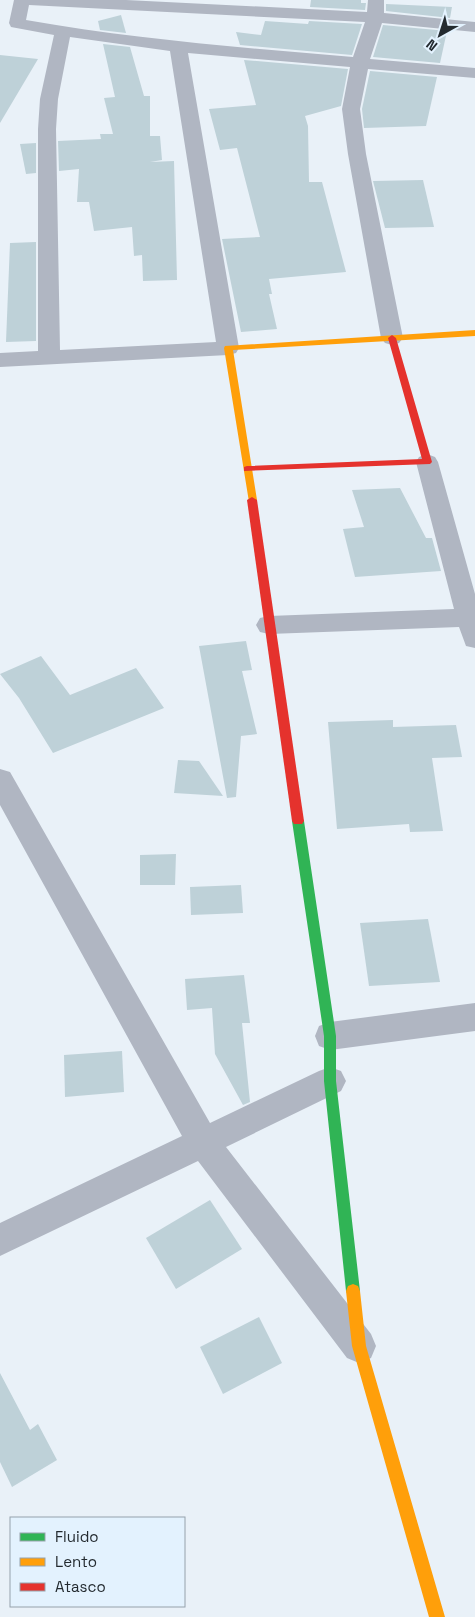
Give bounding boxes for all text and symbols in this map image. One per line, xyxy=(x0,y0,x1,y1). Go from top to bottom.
north arrow xyxy=(415,10,465,60)
text: N xyxy=(423,35,441,55)
legend xyxy=(10,1517,185,1607)
text: Fluido xyxy=(55,1527,99,1546)
text: Lento xyxy=(55,1552,97,1571)
text: Atasco xyxy=(55,1577,106,1596)

